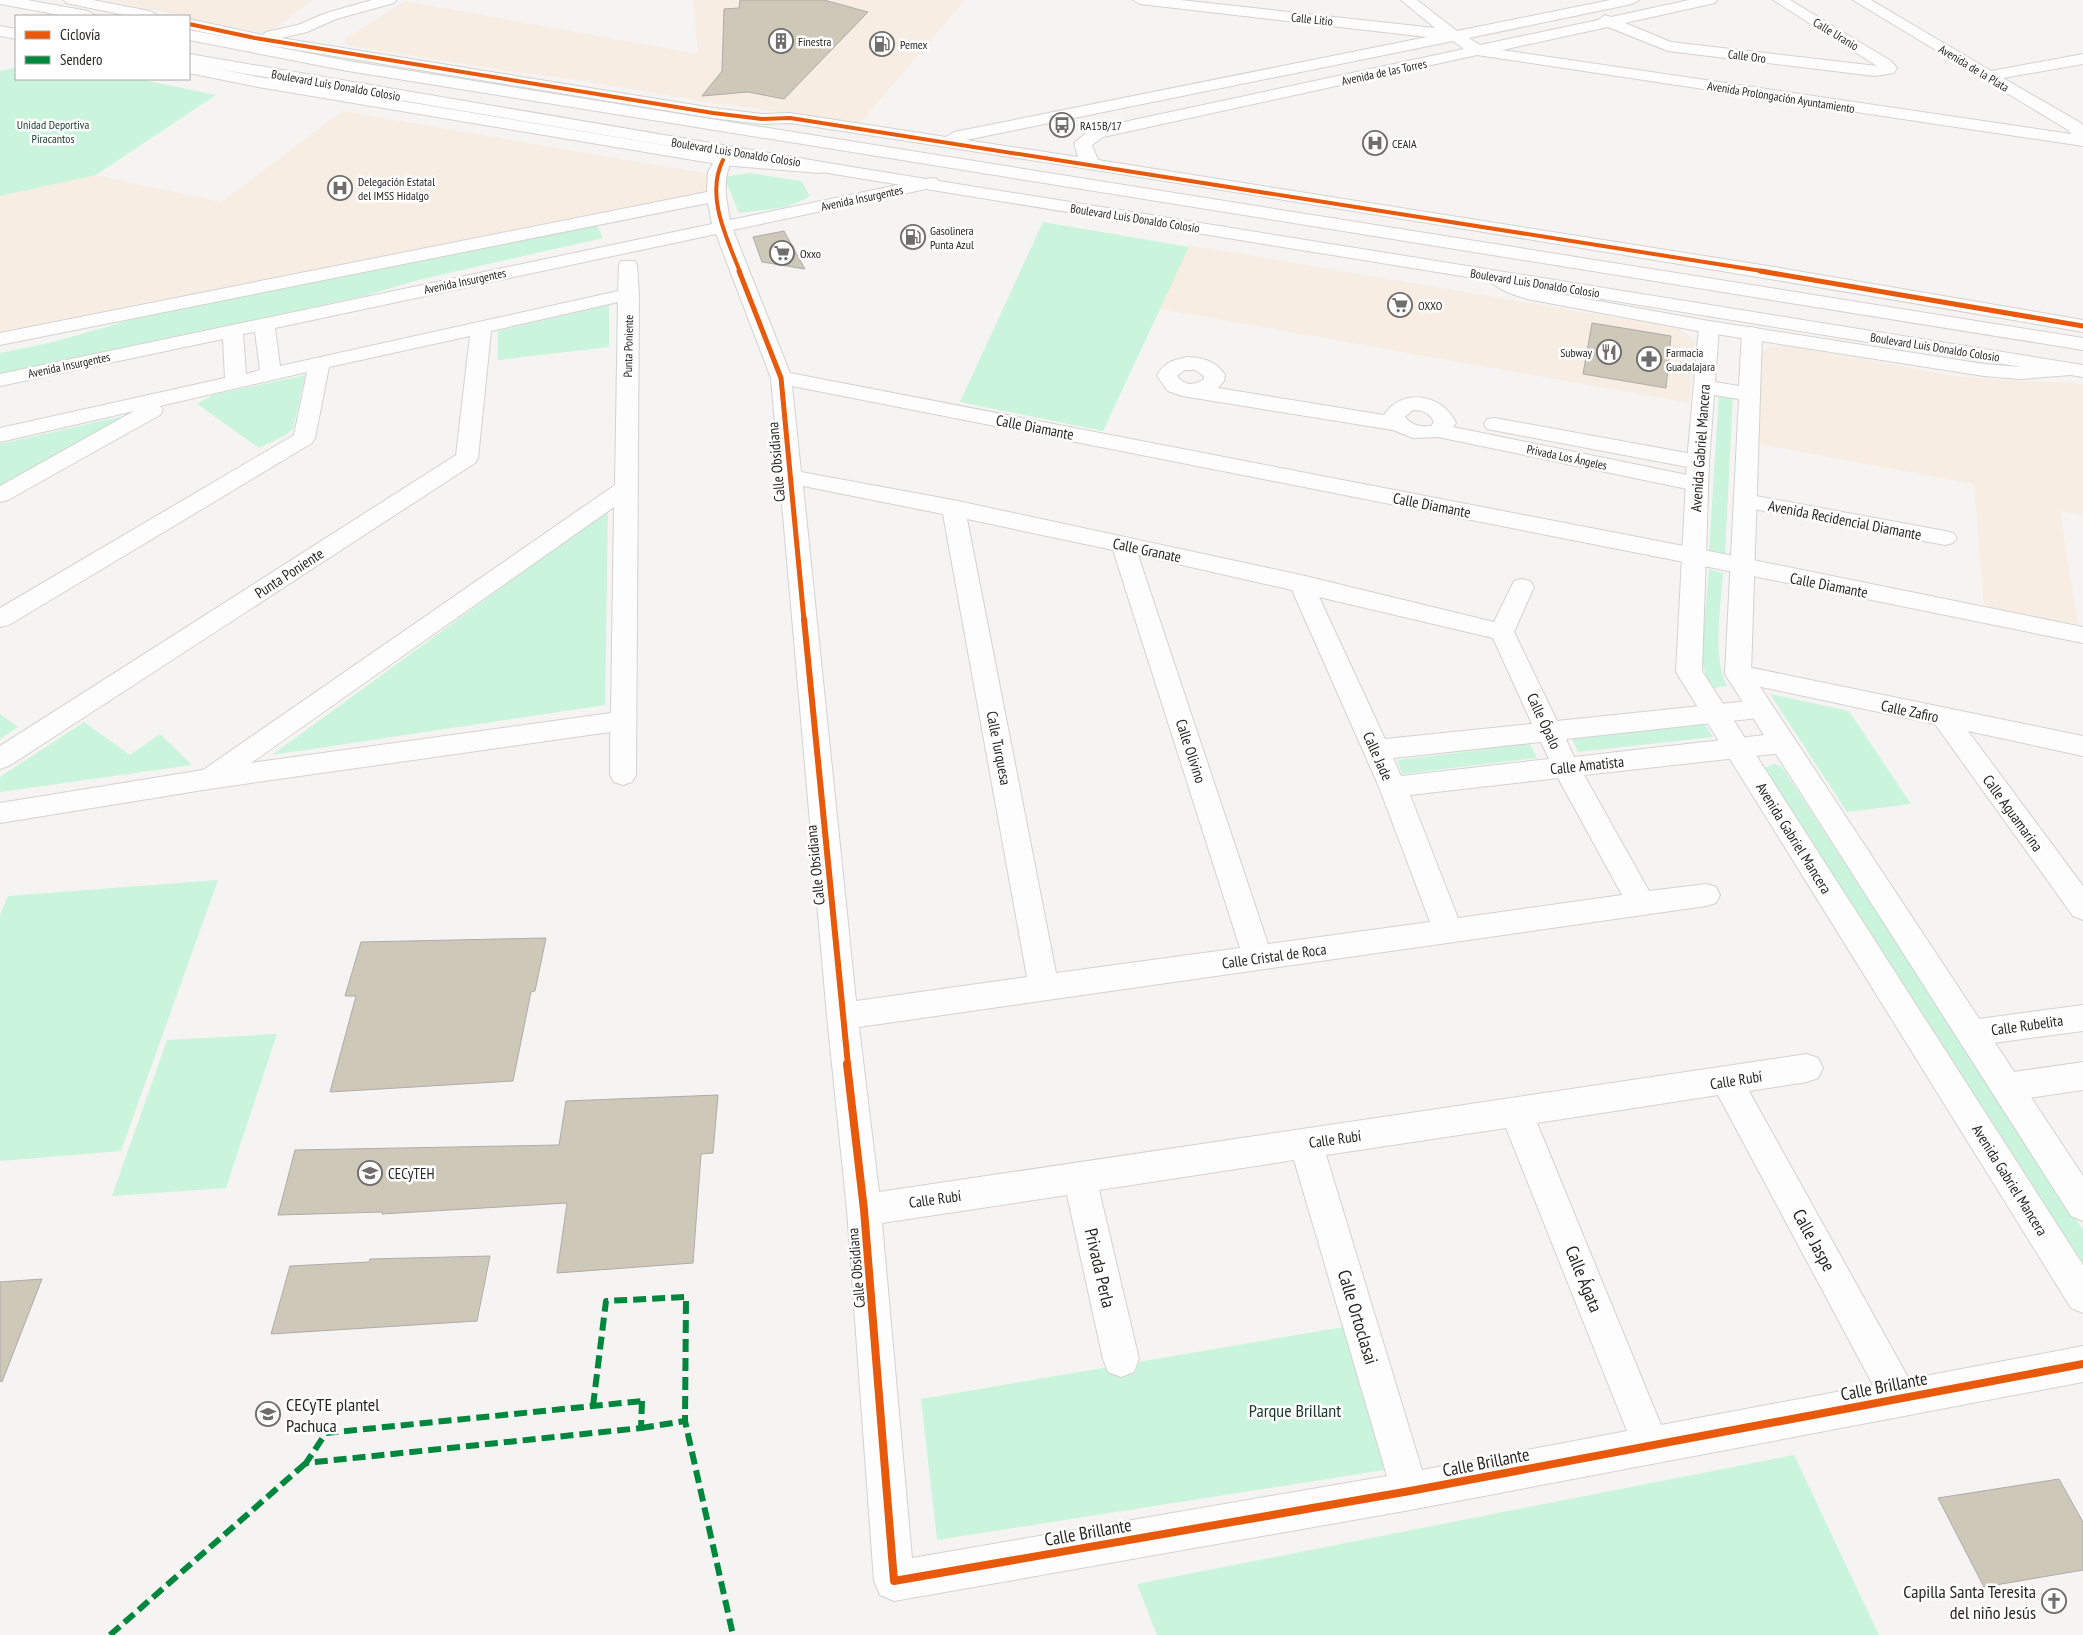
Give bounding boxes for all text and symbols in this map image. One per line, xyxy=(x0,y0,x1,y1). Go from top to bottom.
street label: Calle Litio xyxy=(1290,9,1334,29)
legend xyxy=(15,15,190,80)
street label: Calle Uranio xyxy=(1810,15,1862,53)
text: Ciclovía xyxy=(60,25,100,44)
building icon: Finestra xyxy=(768,28,794,54)
fuel station icon: Pemex xyxy=(869,31,895,57)
place label: Finestra xyxy=(798,34,831,49)
place label: Pemex xyxy=(900,37,928,52)
street label: Avenida de la Plata xyxy=(1936,41,2012,95)
street label: Calle Oro xyxy=(1727,46,1767,66)
text: Sendero xyxy=(60,50,102,69)
street label: Avenida de las Torres xyxy=(1340,56,1428,88)
street label: Boulevard Luis Donaldo Colosio xyxy=(270,66,402,104)
street label: Avenida Prolongación Ayuntamiento xyxy=(1706,78,1856,116)
bus stop icon: RA15B/17 xyxy=(1049,112,1075,138)
park label: Unidad Deportiva Piracantos xyxy=(17,117,89,146)
place label: RA15B/17 xyxy=(1080,118,1122,133)
hospital icon: CEAIA xyxy=(1362,130,1388,156)
street label: Boulevard Luis Donaldo Colosio xyxy=(670,134,802,170)
place label: CEAIA xyxy=(1392,136,1417,151)
place label: Delegación Estatal del IMSS Hidalgo xyxy=(358,174,435,203)
hospital icon: Delegación Estatal del IMSS Hidalgo xyxy=(327,175,353,201)
street label: Avenida Insurgentes xyxy=(820,182,904,214)
street label: Boulevard Luis Donaldo Colosio xyxy=(1069,200,1201,236)
place label: Gasolinera Punta Azul xyxy=(930,223,974,252)
fuel station icon: Gasolinera Punta Azul xyxy=(900,224,926,250)
supermarket icon: Oxxo xyxy=(769,240,795,266)
place label: Oxxo xyxy=(800,246,821,261)
street label: Avenida Insurgentes xyxy=(423,265,507,297)
street label: Boulevard Luis Donaldo Colosio xyxy=(1469,265,1601,301)
supermarket icon: OXXO xyxy=(1387,292,1413,318)
place label: OXXO xyxy=(1418,298,1443,313)
street label: Punta Poniente xyxy=(620,314,636,377)
street label: Boulevard Luis Donaldo Colosio xyxy=(1869,329,2001,365)
restaurant icon: Subway xyxy=(1596,339,1622,365)
place label: Subway xyxy=(1560,345,1592,360)
place label: Farmacia Guadalajara xyxy=(1666,345,1715,374)
pharmacy icon: Farmacia Guadalajara xyxy=(1636,346,1662,372)
street label: Avenida Insurgentes xyxy=(27,349,111,381)
street label: Avenida Gabriel Mancera xyxy=(1686,384,1714,512)
street label: Calle Diamante xyxy=(995,410,1075,444)
street label: Calle Obsidiana xyxy=(763,421,789,503)
street label: Privada Los Ángeles xyxy=(1525,441,1609,473)
street label: Calle Diamante xyxy=(1392,488,1472,522)
street label: Avenida Recidencial Diamante xyxy=(1767,496,1923,544)
street label: Calle Granate xyxy=(1111,534,1183,566)
street label: Punta Poniente xyxy=(251,544,327,602)
street label: Calle Diamante xyxy=(1789,568,1869,602)
street label: Calle Ópalo xyxy=(1523,690,1565,752)
street label: Calle Zafiro xyxy=(1880,696,1940,726)
street label: Calle Turquesa xyxy=(983,709,1015,787)
street label: Calle Olivino xyxy=(1172,717,1210,785)
street label: Calle Jade xyxy=(1359,729,1397,783)
street label: Calle Amatista xyxy=(1549,752,1625,778)
street label: Calle Aguamarina xyxy=(1979,771,2047,855)
street label: Avenida Gabriel Mancera xyxy=(1752,779,1836,897)
street label: Calle Obsidiana xyxy=(801,824,829,906)
street label: Calle Cristal de Roca xyxy=(1221,939,1327,973)
street label: Calle Rubelita xyxy=(1990,1011,2064,1039)
street label: Calle Rubí xyxy=(1709,1066,1764,1093)
street label: Avenida Gabriel Mancera xyxy=(1968,1121,2052,1239)
street label: Calle Rubí xyxy=(1308,1126,1363,1152)
school or university icon: CECyTEH xyxy=(357,1160,383,1186)
place label: CECyTEH xyxy=(388,1164,434,1183)
street label: Calle Rubí xyxy=(908,1186,963,1212)
street label: Calle Jaspe xyxy=(1788,1205,1840,1275)
street label: Privada Perla xyxy=(1080,1226,1120,1310)
street label: Calle Obsidiana xyxy=(843,1227,869,1309)
street label: Calle Ágata xyxy=(1560,1242,1608,1316)
street label: Calle Ortoclasai xyxy=(1333,1267,1383,1367)
street label: Calle Brillante xyxy=(1839,1366,1929,1406)
place label: CECyTE plantel Pachuca xyxy=(286,1393,380,1437)
park label: Parque Brillant xyxy=(1249,1399,1341,1422)
school or university icon: CECyTE plantel Pachuca xyxy=(255,1401,281,1427)
street label: Calle Brillante xyxy=(1441,1442,1531,1482)
street label: Calle Brillante xyxy=(1043,1513,1133,1551)
place label: Capilla Santa Teresita del niño Jesús xyxy=(1903,1580,2036,1624)
church icon: Capilla Santa Teresita del niño Jesús xyxy=(2041,1588,2067,1614)

